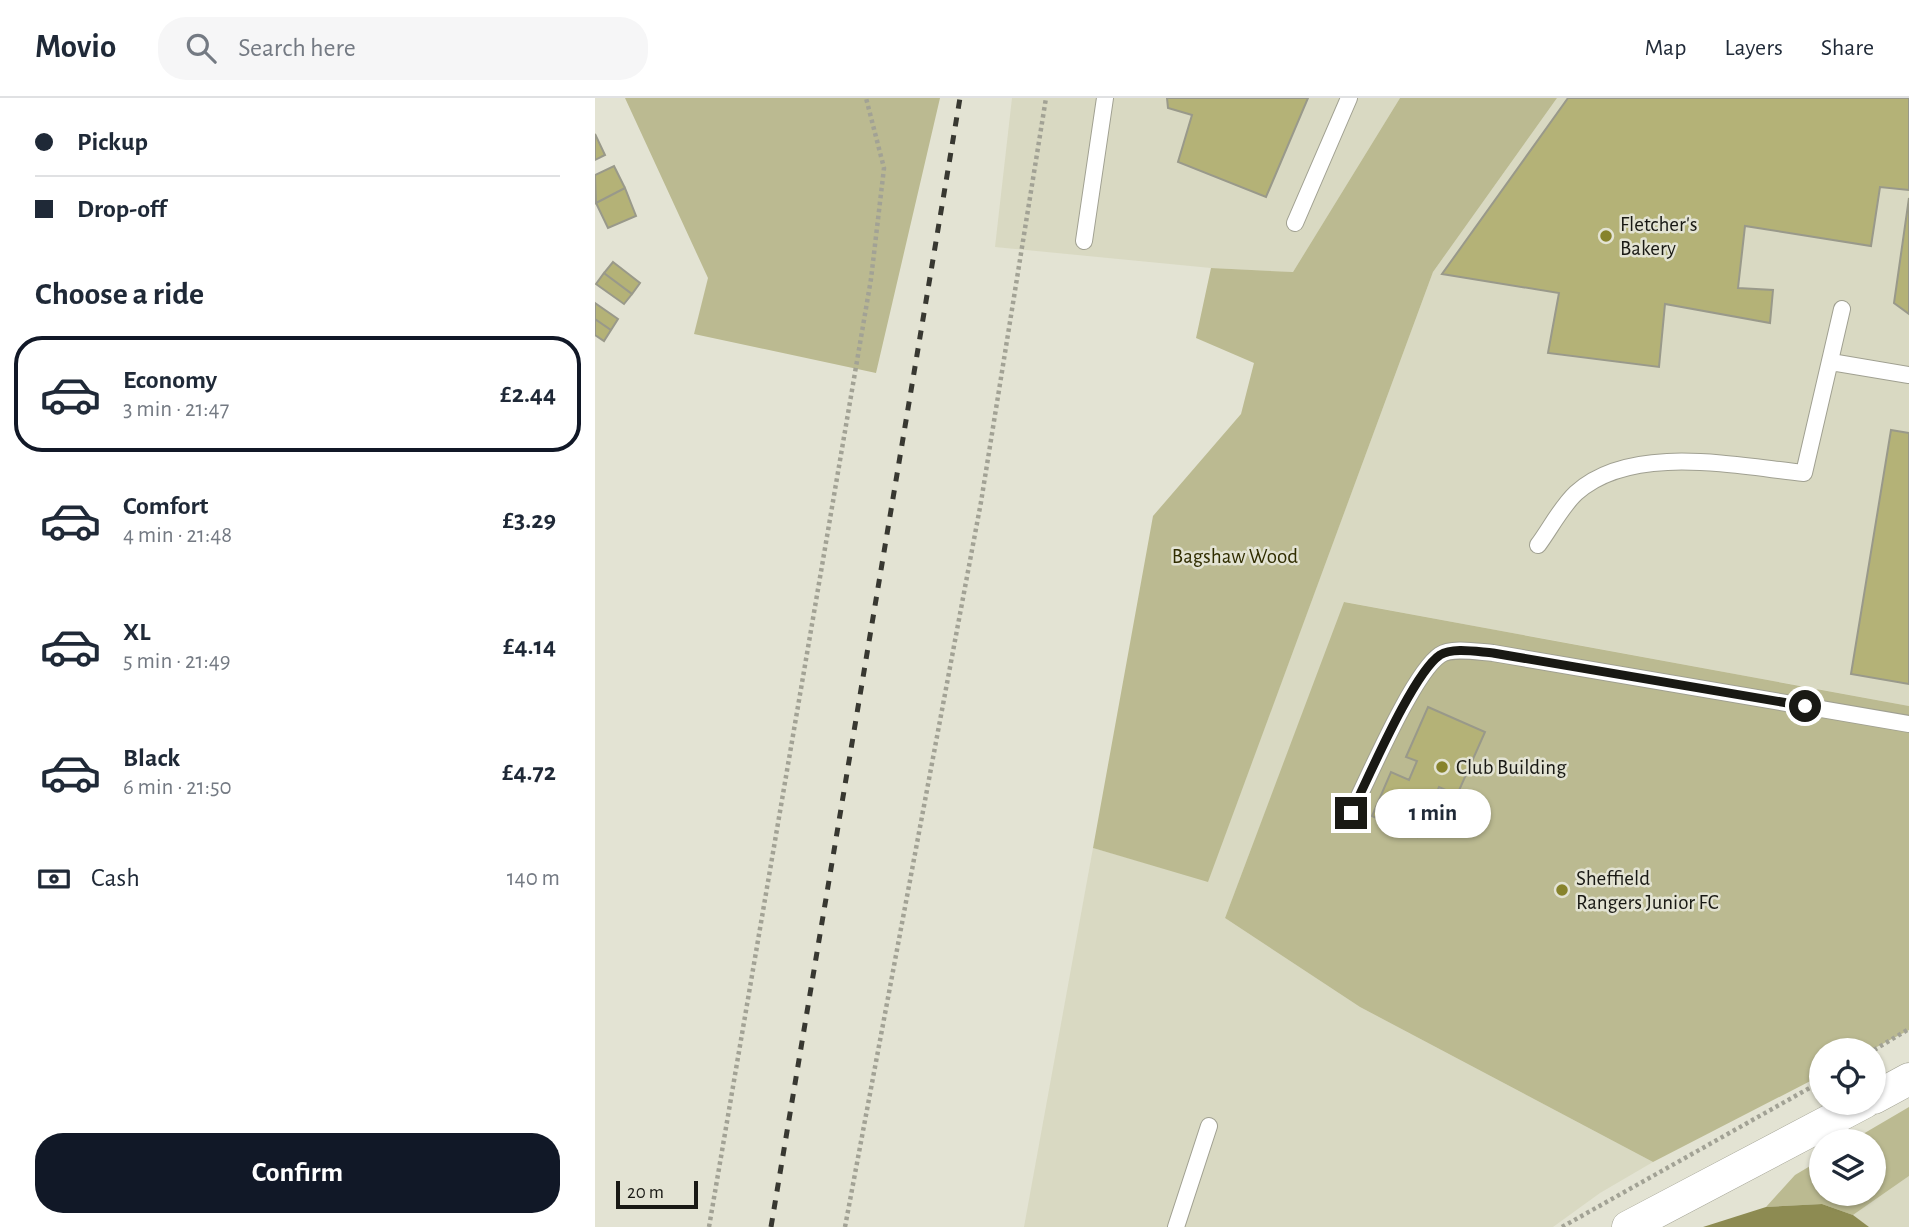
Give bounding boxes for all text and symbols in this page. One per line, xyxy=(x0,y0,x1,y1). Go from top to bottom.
search box xyxy=(158,17,648,80)
icon: search xyxy=(182,29,220,67)
text: Movio xyxy=(35,31,116,64)
text: Search here xyxy=(238,35,356,61)
text: Map xyxy=(1644,36,1686,60)
text: Layers xyxy=(1724,36,1783,60)
text: Share xyxy=(1821,36,1874,60)
text: Pickup xyxy=(77,129,148,155)
text: Drop-off xyxy=(77,196,166,222)
place label: Fletcher's Bakery xyxy=(1620,214,1698,259)
marker: Fletcher's Bakery xyxy=(1598,228,1614,244)
text: Choose a ride xyxy=(35,278,204,310)
icon: car xyxy=(39,363,102,426)
text: Economy xyxy=(123,367,217,393)
text: £2.44 xyxy=(500,381,556,407)
text: 3 min · 21:47 xyxy=(123,398,229,421)
icon: car xyxy=(39,489,102,552)
text: Comfort xyxy=(123,493,208,519)
text: £3.29 xyxy=(502,507,556,533)
text: 4 min · 21:48 xyxy=(123,524,232,547)
park label: Bagshaw Wood xyxy=(1172,546,1298,567)
icon: car xyxy=(39,615,102,678)
text: XL xyxy=(123,619,150,645)
text: £4.14 xyxy=(503,633,556,659)
text: 5 min · 21:49 xyxy=(123,650,231,673)
route start xyxy=(1789,690,1821,722)
icon: car xyxy=(39,741,102,804)
text: Black xyxy=(123,745,180,771)
place label: Club Building xyxy=(1456,757,1567,778)
text: £4.72 xyxy=(502,759,556,785)
marker: Club Building xyxy=(1434,759,1450,775)
text: 6 min · 21:50 xyxy=(123,776,232,799)
callout: 1 min xyxy=(1375,788,1491,838)
route end xyxy=(1335,797,1367,829)
text: 1 min xyxy=(1409,802,1457,825)
icon: cash xyxy=(35,860,73,898)
text: Cash xyxy=(91,865,140,891)
text: 140 m xyxy=(507,867,560,890)
place label: Sheffield Rangers Junior FC xyxy=(1576,868,1719,913)
marker: Sheffield Rangers Junior FC xyxy=(1554,882,1570,898)
map controls xyxy=(1809,1038,1886,1206)
button: locate xyxy=(1809,1038,1886,1115)
button: layers xyxy=(1809,1129,1886,1206)
button: Confirm xyxy=(35,1133,560,1213)
scale bar xyxy=(616,1178,698,1210)
text: 20 m xyxy=(627,1183,664,1202)

